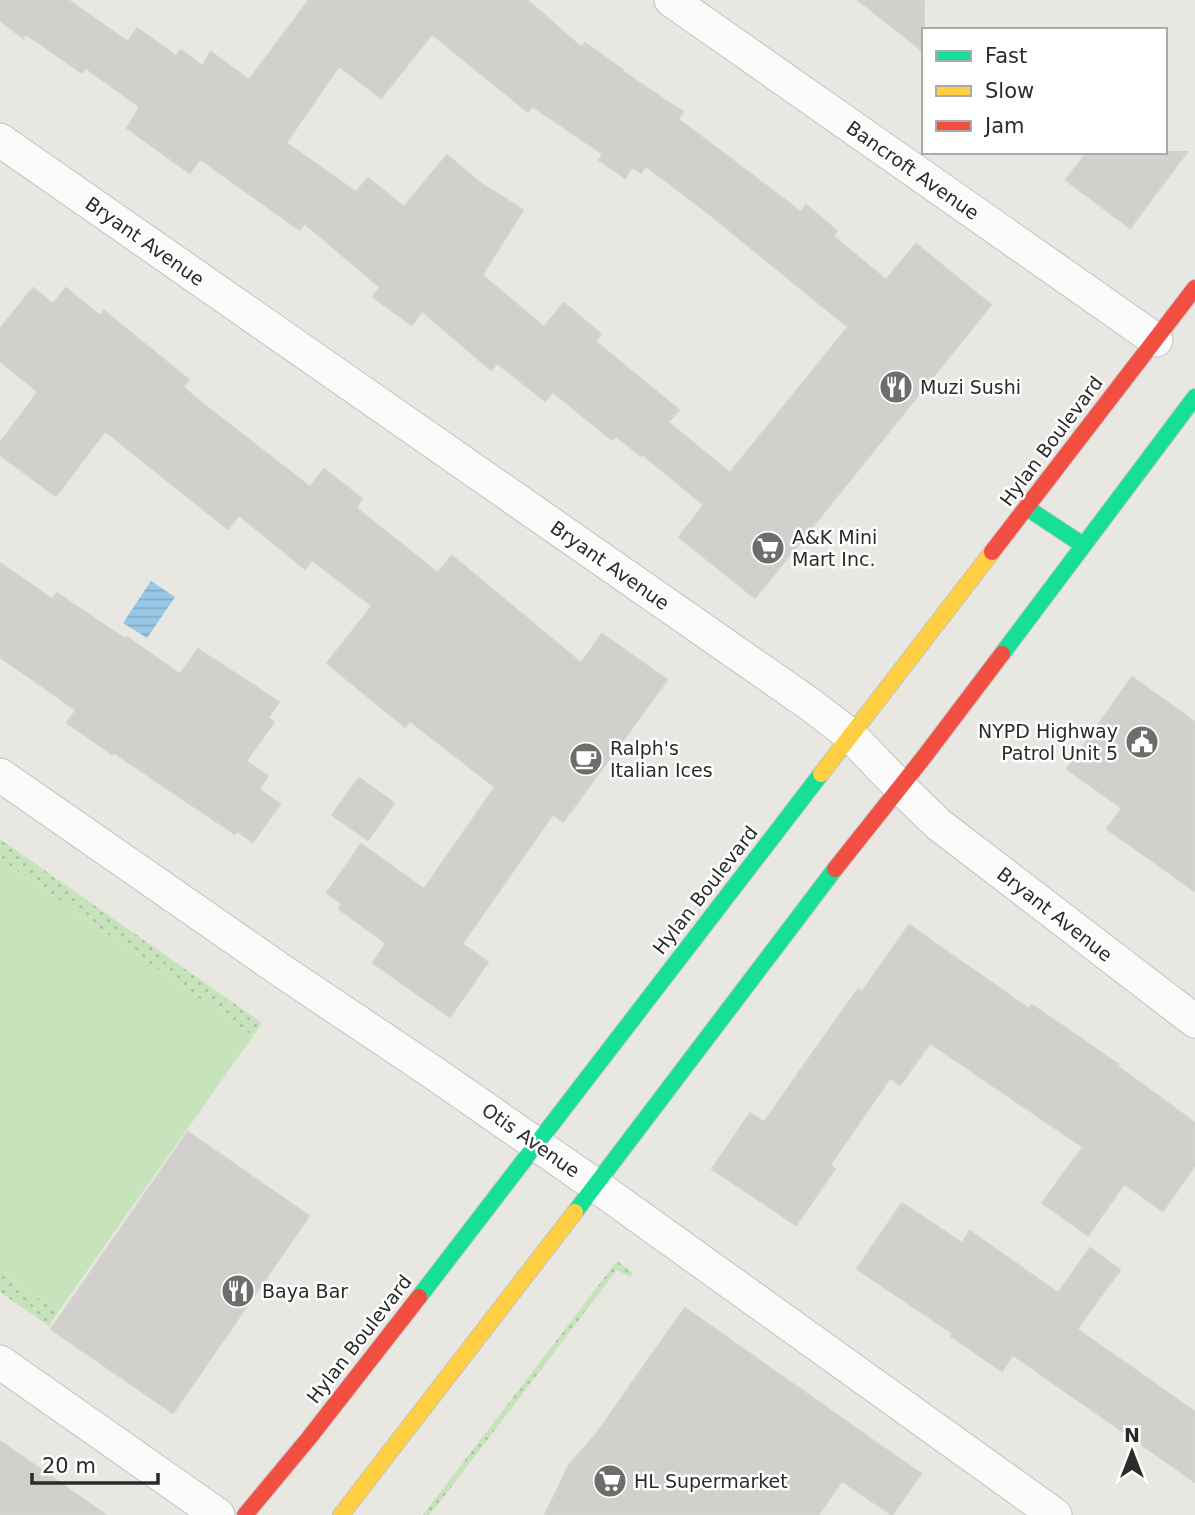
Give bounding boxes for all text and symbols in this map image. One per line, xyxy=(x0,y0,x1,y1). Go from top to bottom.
legend xyxy=(922,28,1167,154)
text: Fast xyxy=(985,44,1027,68)
text: Slow xyxy=(985,79,1034,103)
text: Jam xyxy=(983,114,1025,138)
street label: Bancroft Avenue xyxy=(843,116,983,224)
street label: Bryant Avenue xyxy=(81,192,209,290)
restaurant icon: Muzi Sushi xyxy=(877,368,915,406)
street label: Hylan Boulevard xyxy=(995,372,1107,510)
place label: Muzi Sushi xyxy=(920,376,1021,398)
street label: Bryant Avenue xyxy=(546,516,674,614)
place label: A&K Mini Mart Inc. xyxy=(792,526,877,570)
supermarket icon: A&K Mini Mart Inc. xyxy=(749,529,787,567)
place label: NYPD Highway Patrol Unit 5 xyxy=(978,720,1118,764)
public building icon: NYPD Highway Patrol Unit 5 xyxy=(1123,723,1161,761)
place label: Ralph's Italian Ices xyxy=(610,737,713,781)
cafe icon: Ralph's Italian Ices xyxy=(567,740,605,778)
street label: Hylan Boulevard xyxy=(648,822,762,958)
street label: Bryant Avenue xyxy=(993,862,1117,966)
street label: Otis Avenue xyxy=(478,1098,584,1182)
street label: Hylan Boulevard xyxy=(302,1271,416,1407)
restaurant icon: Baya Bar xyxy=(219,1272,257,1310)
place label: Baya Bar xyxy=(262,1280,348,1302)
north arrow xyxy=(1097,1417,1167,1487)
text: N xyxy=(1124,1424,1140,1446)
scale bar xyxy=(32,1442,158,1486)
text: 20 m xyxy=(42,1454,96,1478)
supermarket icon: HL Supermarket xyxy=(591,1462,629,1500)
place label: HL Supermarket xyxy=(634,1470,788,1492)

